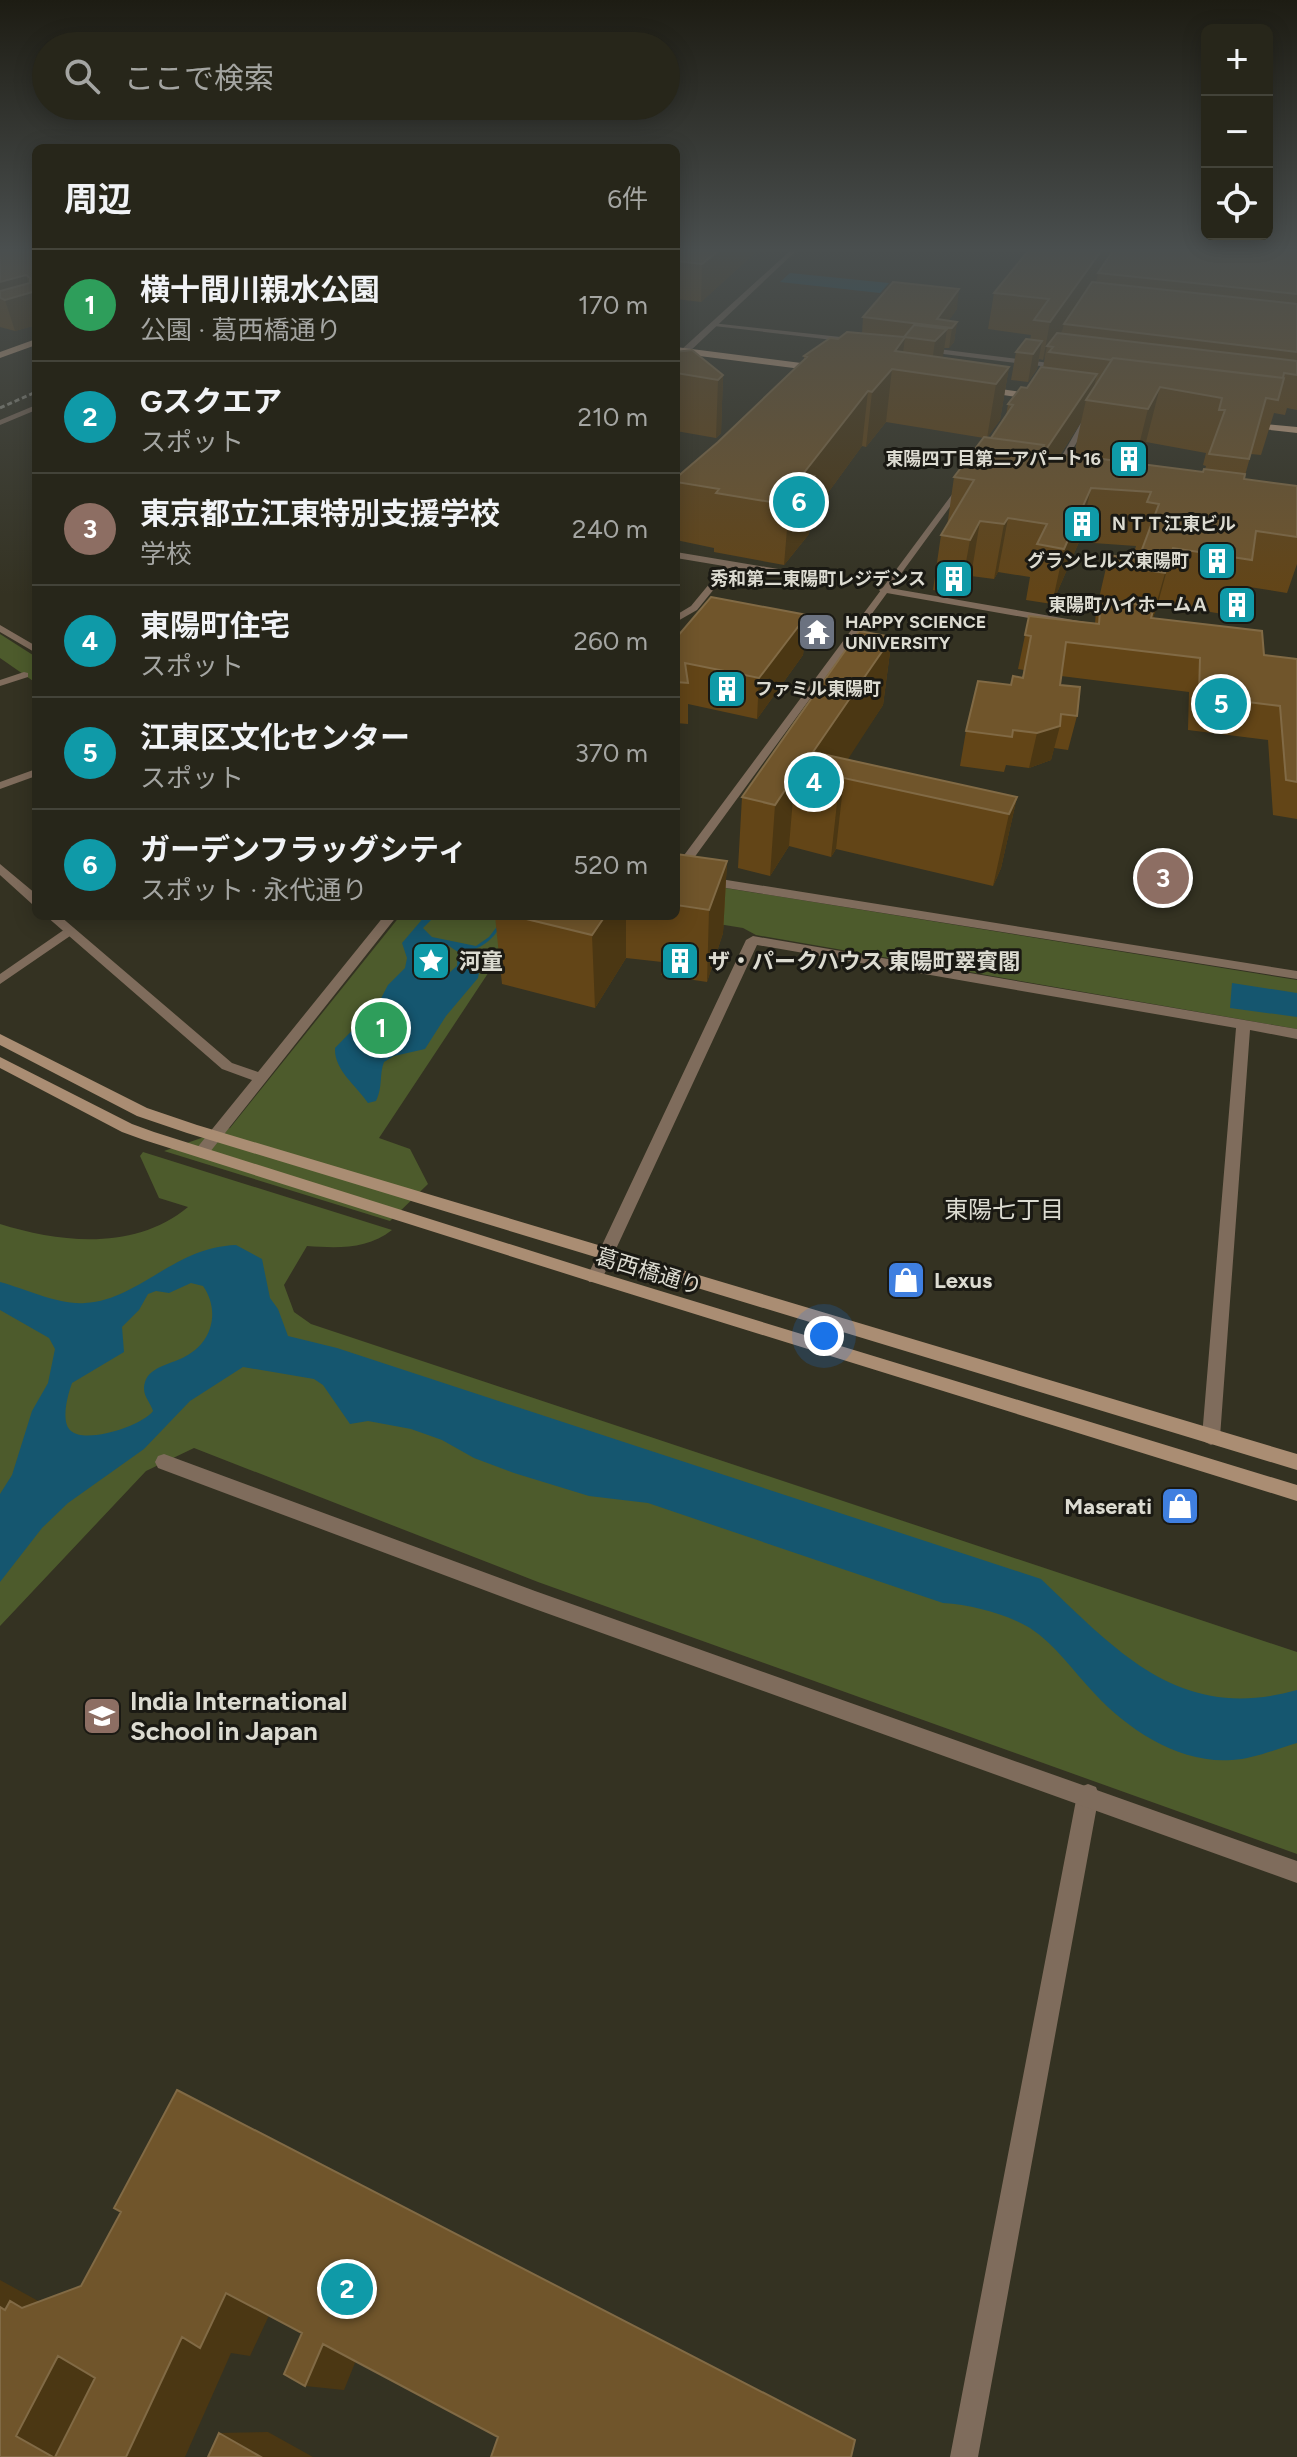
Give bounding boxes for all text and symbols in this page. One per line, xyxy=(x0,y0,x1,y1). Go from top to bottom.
map controls xyxy=(1201,24,1273,240)
button: + xyxy=(1201,24,1273,96)
search box xyxy=(32,32,680,120)
icon: search xyxy=(60,54,104,98)
text: ここで検索 xyxy=(124,60,274,97)
button: − xyxy=(1201,96,1273,168)
button: locate xyxy=(1201,168,1273,240)
text: 周辺 xyxy=(64,179,132,220)
text: 6件 xyxy=(607,183,648,215)
text: 横十間川親水公園 xyxy=(140,271,380,308)
text: 1 xyxy=(85,289,95,321)
text: 170 m xyxy=(578,289,648,321)
text: 公園 · 葛西橋通り xyxy=(140,314,341,346)
text: Gスクエア xyxy=(140,383,282,420)
text: 2 xyxy=(82,401,98,433)
text: 210 m xyxy=(578,401,648,433)
text: スポット xyxy=(140,426,244,458)
building icon: 東陽四丁目第二アパート16 xyxy=(1108,438,1150,480)
place label: 東陽四丁目第二アパート16 xyxy=(885,448,1101,470)
pin: 6 xyxy=(773,472,825,532)
text: 東京都立江東特別支援学校 xyxy=(140,495,500,532)
building icon: ＮＴＴ江東ビル xyxy=(1061,503,1103,545)
text: 3 xyxy=(83,513,97,545)
text: 240 m xyxy=(572,513,648,545)
place label: ＮＴＴ江東ビル xyxy=(1110,513,1236,535)
text: 学校 xyxy=(140,538,192,570)
building icon: グランヒルズ東陽町 xyxy=(1196,540,1238,582)
place label: グランヒルズ東陽町 xyxy=(1027,550,1189,572)
building icon: 秀和第二東陽町レジデンス xyxy=(933,558,975,600)
place label: 秀和第二東陽町レジデンス xyxy=(710,568,926,590)
building icon: 東陽町ハイホームＡ xyxy=(1216,584,1258,626)
place label: 東陽町ハイホームＡ xyxy=(1048,594,1209,616)
text: 東陽町住宅 xyxy=(140,607,290,644)
temple icon: HAPPY SCIENCE UNIVERSITY xyxy=(796,611,838,653)
place label: HAPPY SCIENCE UNIVERSITY xyxy=(845,611,986,654)
text: 4 xyxy=(82,625,98,657)
text: 260 m xyxy=(574,625,648,657)
text: スポット xyxy=(140,650,244,682)
building icon: ファミル東陽町 xyxy=(706,668,748,710)
pin: 5 xyxy=(1195,674,1247,734)
place label: ファミル東陽町 xyxy=(755,678,881,700)
text: 江東区文化センター xyxy=(140,719,410,756)
text: 5 xyxy=(82,737,98,769)
text: 370 m xyxy=(575,737,648,769)
pin: 4 xyxy=(788,752,840,812)
text: スポット xyxy=(140,762,244,794)
text: ガーデンフラッグシティ xyxy=(140,831,467,868)
pin: 3 xyxy=(1137,848,1189,908)
text: 6 xyxy=(82,849,98,881)
text: 520 m xyxy=(573,849,648,881)
text: スポット · 永代通り xyxy=(140,874,367,906)
place icon: 河童 xyxy=(410,940,452,982)
building icon: ザ・パークハウス 東陽町翠賓閣 xyxy=(659,940,701,982)
place label: 河童 xyxy=(459,948,503,975)
place label: ザ・パークハウス 東陽町翠賓閣 xyxy=(708,948,1020,975)
pin: 1 xyxy=(355,998,407,1058)
district label: 東陽七丁目 xyxy=(944,1195,1064,1224)
street label: 葛西橋通り xyxy=(592,1242,705,1300)
shop icon: Lexus xyxy=(885,1259,927,1301)
place label: Lexus xyxy=(934,1267,992,1294)
your location xyxy=(804,1316,844,1356)
shop icon: Maserati xyxy=(1159,1485,1201,1527)
place label: Maserati xyxy=(1064,1493,1152,1520)
place label: India International School in Japan xyxy=(130,1685,347,1747)
school or university icon: India International School in Japan xyxy=(81,1695,123,1737)
pin: 2 xyxy=(321,2259,373,2319)

